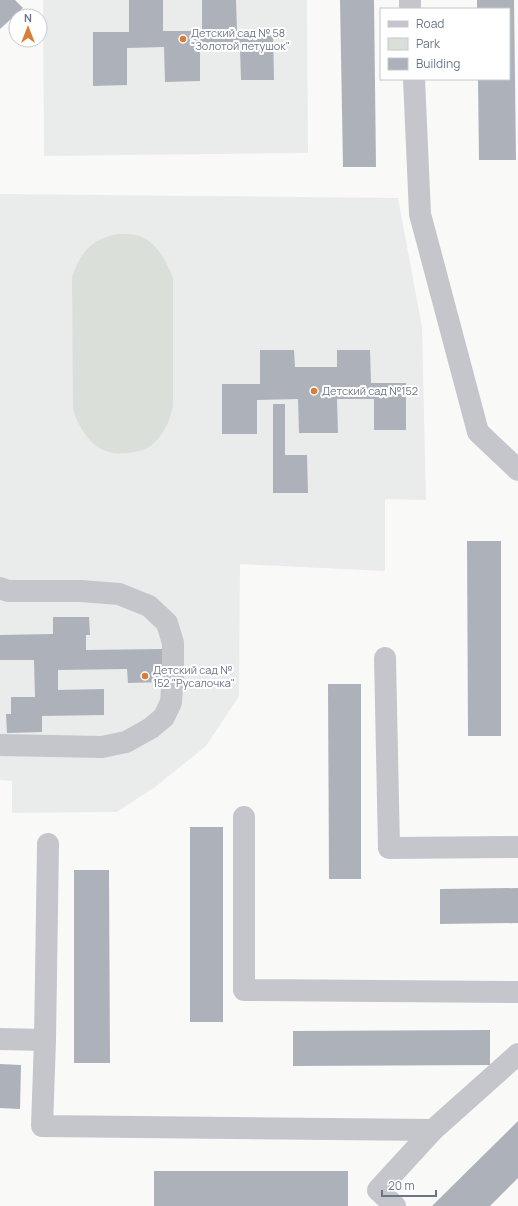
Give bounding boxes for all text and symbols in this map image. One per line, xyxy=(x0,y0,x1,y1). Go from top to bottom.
north arrow xyxy=(8,8,48,48)
legend xyxy=(380,8,510,80)
text: N xyxy=(24,10,32,25)
text: Road xyxy=(416,15,444,32)
place label: Детский сад № 58 "Золотой петушок" xyxy=(191,25,290,53)
marker: Детский сад № 58 "Золотой петушок" xyxy=(178,34,188,44)
text: Park xyxy=(416,35,441,52)
text: Building xyxy=(416,55,460,72)
place label: Детский сад №152 xyxy=(322,383,418,398)
marker: Детский сад №152 xyxy=(309,386,319,396)
place label: Детский сад № 152 "Русалочка" xyxy=(153,662,235,690)
marker: Детский сад № 152 "Русалочка" xyxy=(140,671,150,681)
scale bar xyxy=(382,1172,436,1198)
text: 20 m xyxy=(388,1177,415,1194)

